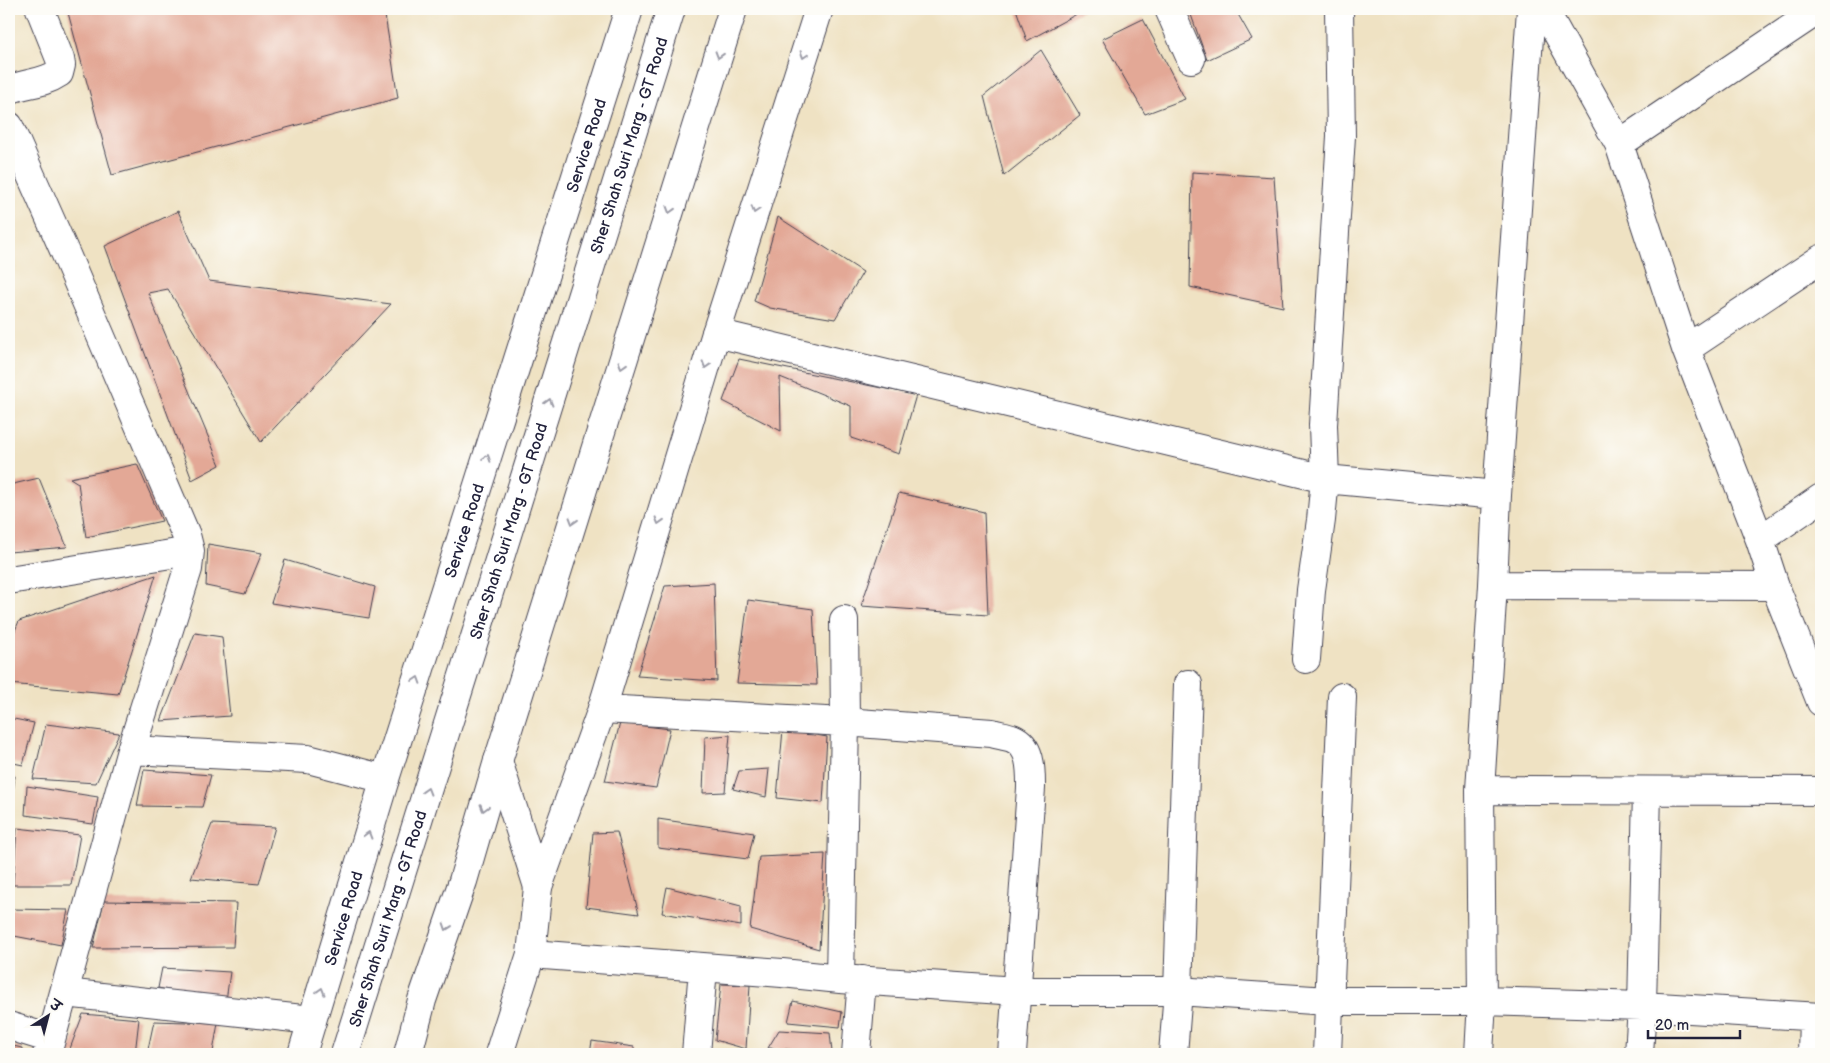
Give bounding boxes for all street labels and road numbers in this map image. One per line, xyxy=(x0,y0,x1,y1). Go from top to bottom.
street label: Sher Shah Suri Marg - GT Road xyxy=(587,35,673,256)
street label: Service Road xyxy=(563,96,611,195)
street label: Sher Shah Suri Marg - GT Road xyxy=(467,421,552,642)
street label: Service Road xyxy=(441,482,489,580)
street label: Sher Shah Suri Marg - GT Road xyxy=(346,808,431,1029)
street label: Service Road xyxy=(321,869,368,968)

